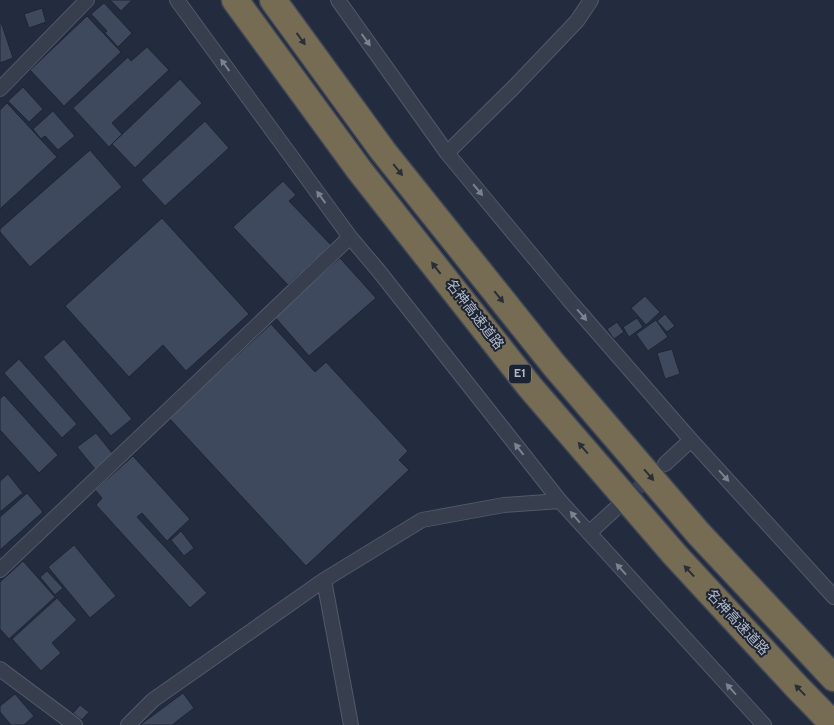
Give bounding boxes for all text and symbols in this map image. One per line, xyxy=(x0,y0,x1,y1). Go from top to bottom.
one-way arrow xyxy=(296,32,307,45)
one-way arrow xyxy=(361,33,371,47)
one-way arrow xyxy=(220,58,230,72)
one-way arrow xyxy=(392,163,403,176)
one-way arrow xyxy=(472,184,483,196)
one-way arrow xyxy=(316,190,326,204)
one-way arrow xyxy=(431,262,442,275)
street label: 名神高速道路 xyxy=(441,277,507,353)
one-way arrow xyxy=(494,290,505,303)
one-way arrow xyxy=(576,309,587,321)
road number: E1 xyxy=(509,364,531,384)
one-way arrow xyxy=(514,443,525,456)
one-way arrow xyxy=(577,443,589,455)
one-way arrow xyxy=(643,469,654,482)
one-way arrow xyxy=(718,469,730,481)
one-way arrow xyxy=(569,511,580,524)
one-way arrow xyxy=(615,564,627,576)
one-way arrow xyxy=(683,565,695,577)
street label: 名神高速道路 xyxy=(702,586,772,660)
one-way arrow xyxy=(725,684,737,696)
one-way arrow xyxy=(794,684,806,696)

